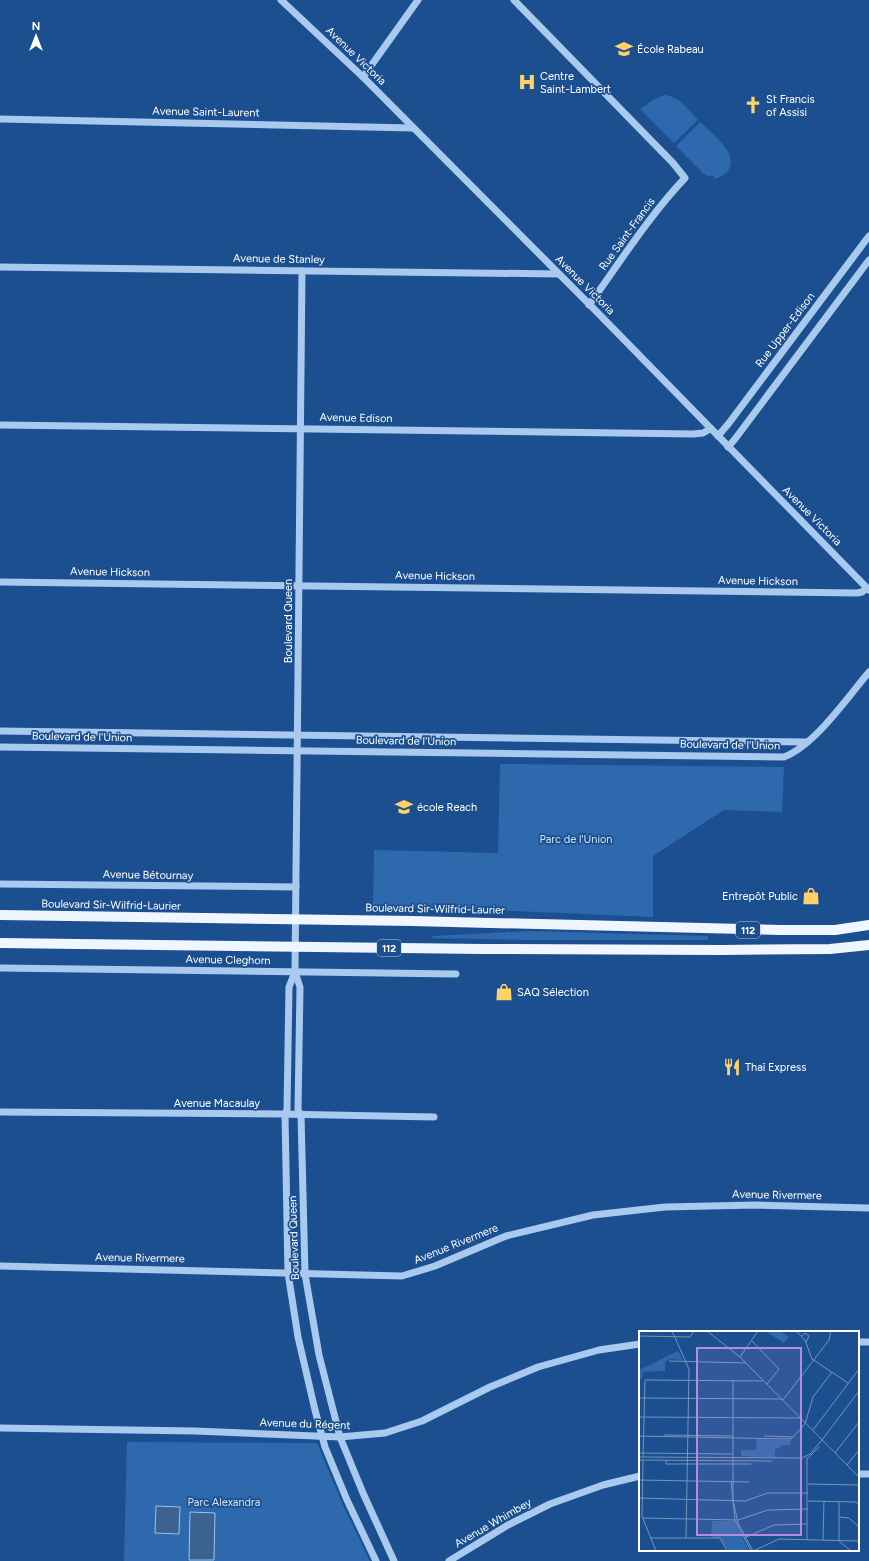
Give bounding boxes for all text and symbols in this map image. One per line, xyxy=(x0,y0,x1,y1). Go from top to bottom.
north arrow xyxy=(16,16,56,56)
text: N xyxy=(32,20,40,33)
street label: Avenue Victoria xyxy=(323,24,389,88)
school or university icon: École Rabeau xyxy=(614,39,634,59)
place label: École Rabeau xyxy=(637,43,704,56)
place label: Centre Saint-Lambert xyxy=(540,70,611,96)
hospital icon: Centre Saint-Lambert xyxy=(517,72,537,92)
place label: St Francis of Assisi xyxy=(766,93,815,119)
church icon: St Francis of Assisi xyxy=(743,95,763,115)
street label: Avenue Saint-Laurent xyxy=(152,105,260,119)
street label: Rue Saint-Francis xyxy=(596,195,658,273)
street label: Avenue de Stanley xyxy=(233,252,325,266)
street label: Avenue Victoria xyxy=(553,253,617,317)
street label: Rue Upper-Edison xyxy=(753,290,817,370)
street label: Avenue Edison xyxy=(319,411,393,425)
street label: Avenue Victoria xyxy=(780,484,844,548)
street label: Avenue Hickson xyxy=(70,565,150,579)
street label: Avenue Hickson xyxy=(395,569,475,583)
street label: Avenue Hickson xyxy=(718,574,798,588)
street label: Boulevard Queen xyxy=(282,579,295,663)
street label: Boulevard de l'Union xyxy=(32,730,132,744)
street label: Boulevard de l'Union xyxy=(356,734,456,748)
street label: Boulevard de l'Union xyxy=(680,738,780,752)
school or university icon: école Reach xyxy=(394,797,414,817)
place label: école Reach xyxy=(417,801,477,814)
park label: Parc de l'Union xyxy=(539,833,613,846)
street label: Avenue Bétournay xyxy=(103,868,194,882)
shop icon: Entrepôt Public xyxy=(801,886,821,906)
place label: Entrepôt Public xyxy=(722,890,798,903)
street label: Boulevard Sir-Wilfrid-Laurier xyxy=(41,897,181,913)
street label: Boulevard Sir-Wilfrid-Laurier xyxy=(365,901,505,917)
road number: 112 xyxy=(736,922,760,938)
road number: 112 xyxy=(377,940,401,956)
street label: Avenue Cleghorn xyxy=(185,953,271,967)
shop icon: SAQ Sélection xyxy=(494,982,514,1002)
place label: SAQ Sélection xyxy=(517,986,589,999)
restaurant icon: Thaï Express xyxy=(722,1057,742,1077)
place label: Thaï Express xyxy=(745,1061,806,1074)
street label: Avenue Macaulay xyxy=(174,1097,260,1110)
street label: Avenue Rivermere xyxy=(732,1188,822,1202)
street label: Boulevard Queen xyxy=(286,1196,302,1280)
street label: Avenue Rivermere xyxy=(412,1221,500,1267)
street label: Avenue Rivermere xyxy=(95,1251,185,1265)
inset map xyxy=(639,1331,859,1551)
street label: Avenue du Régent xyxy=(259,1416,351,1432)
park label: Parc Alexandra xyxy=(188,1496,260,1509)
street label: Avenue Whimbey xyxy=(452,1496,534,1550)

